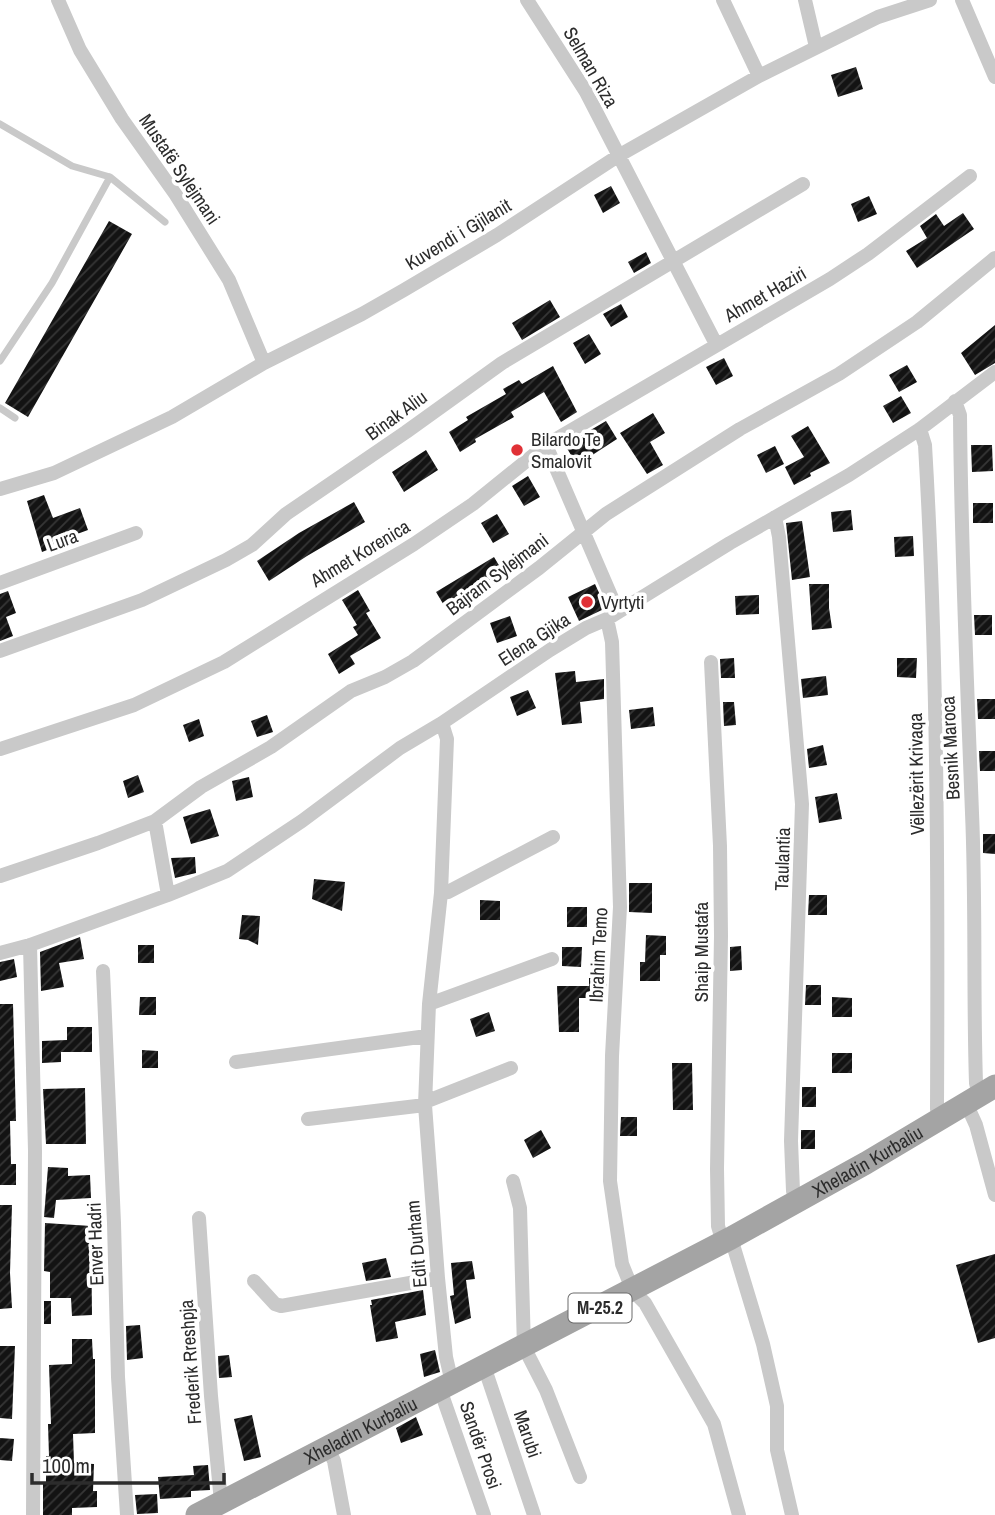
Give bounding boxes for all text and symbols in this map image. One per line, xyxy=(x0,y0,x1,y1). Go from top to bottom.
street label: Selman Riza xyxy=(557,22,625,112)
street label: Mustafë Sylejmani xyxy=(133,109,227,229)
street label: Kuvendi i Gjilanit xyxy=(400,192,516,276)
street label: Ahmet Haziri xyxy=(718,260,811,328)
street label: Binak Aliu xyxy=(360,384,432,446)
place label: Bilardo Te Smalovit xyxy=(531,426,601,474)
marker: Bilardo Te Smalovit xyxy=(509,442,525,458)
street label: Ahmet Korenica xyxy=(305,513,415,593)
street label: Lura xyxy=(43,522,81,558)
street label: Bajram Sylejmani xyxy=(440,527,554,621)
place label: Vyrtyti xyxy=(601,589,645,615)
marker: Vyrtyti xyxy=(579,594,595,610)
street label: Elena Gjika xyxy=(493,606,575,672)
street label: Besnik Maroca xyxy=(934,695,966,801)
street label: Vëllezërit Krivaqa xyxy=(902,712,930,835)
street label: Taulantia xyxy=(768,826,796,891)
street label: Shaip Mustafa xyxy=(688,901,714,1002)
street label: Ibrahim Temo xyxy=(583,907,613,1003)
street label: Xheladin Kurbaliu xyxy=(807,1119,928,1204)
street label: Edit Durham xyxy=(399,1199,433,1289)
street label: Enver Hadri xyxy=(81,1202,109,1286)
road number: M-25.2 xyxy=(568,1294,632,1322)
street label: Frederik Rreshpja xyxy=(173,1299,207,1425)
street label: Xheladin Kurbaliu xyxy=(299,1390,421,1470)
street label: Sandër Prosi xyxy=(454,1398,508,1492)
street label: Marubi xyxy=(508,1407,548,1461)
scale bar xyxy=(32,1442,224,1486)
text: 100 m xyxy=(42,1451,90,1480)

